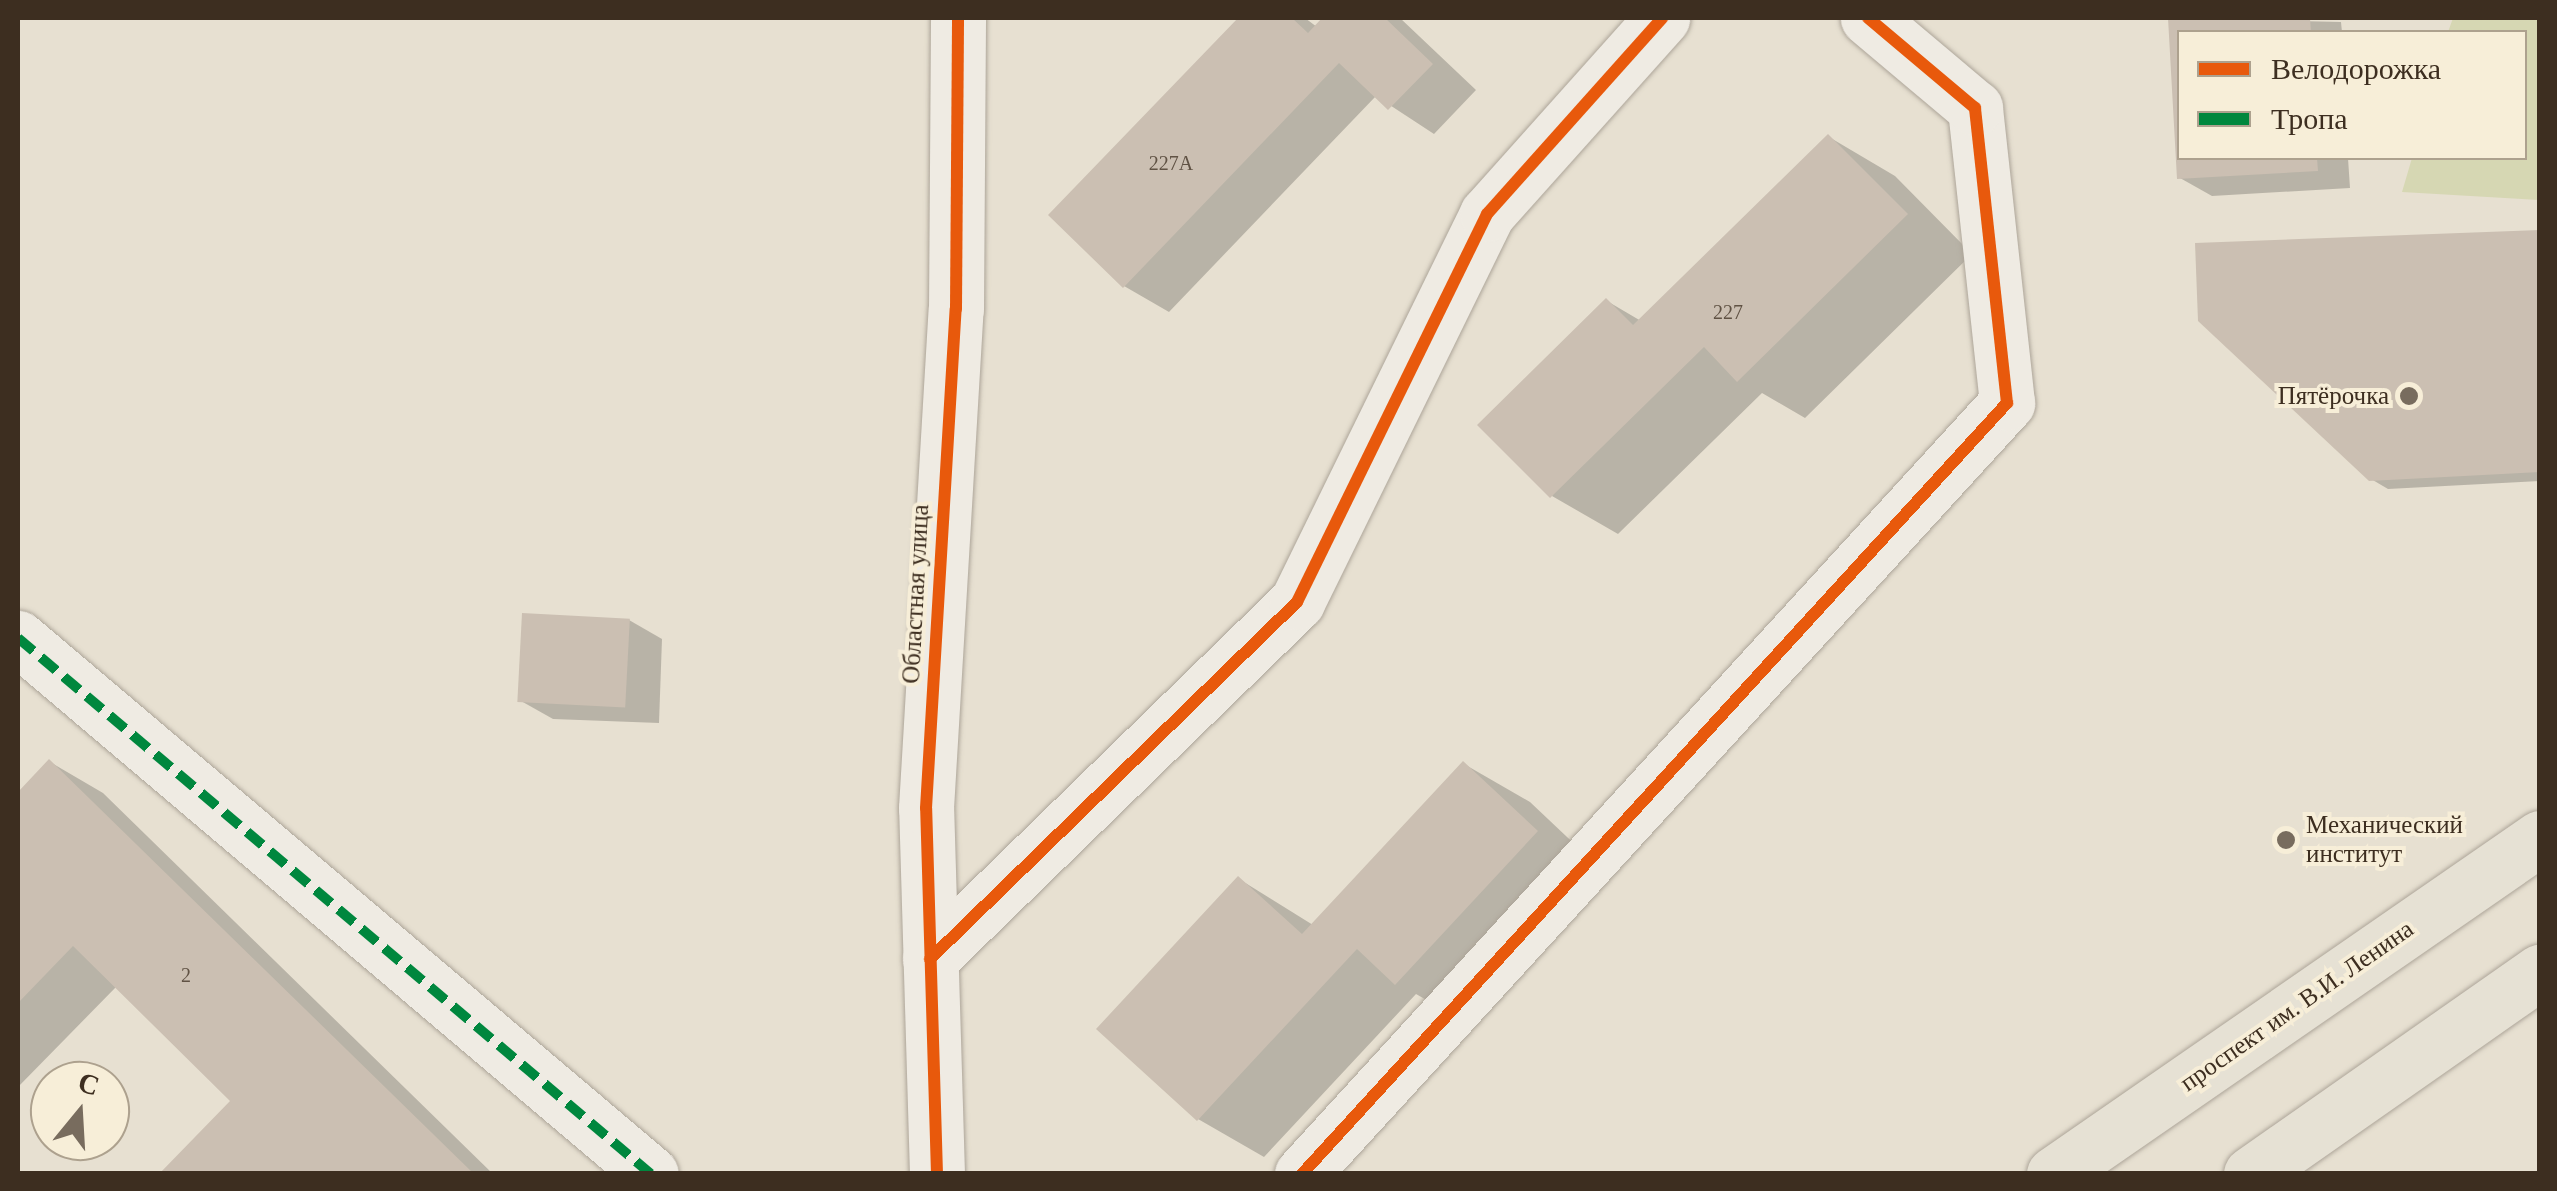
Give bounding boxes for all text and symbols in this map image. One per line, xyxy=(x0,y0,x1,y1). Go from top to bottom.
legend xyxy=(2177,30,2527,160)
text: Велодорожка xyxy=(2271,52,2441,85)
text: Тропа xyxy=(2271,102,2348,135)
house number: 227А xyxy=(1149,151,1193,175)
house number: 227 xyxy=(1713,300,1743,324)
place label: Пятёрочка xyxy=(2278,381,2389,411)
marker: Пятёрочка xyxy=(2398,385,2420,407)
street label: Областная улица xyxy=(896,503,936,685)
place label: Механический институт xyxy=(2306,811,2463,870)
marker: Механический институт xyxy=(2275,829,2297,851)
street label: проспект им. В.И. Ленина xyxy=(2175,914,2419,1098)
house number: 2 xyxy=(181,963,191,987)
north arrow xyxy=(30,1061,130,1161)
text: С xyxy=(74,1066,103,1102)

